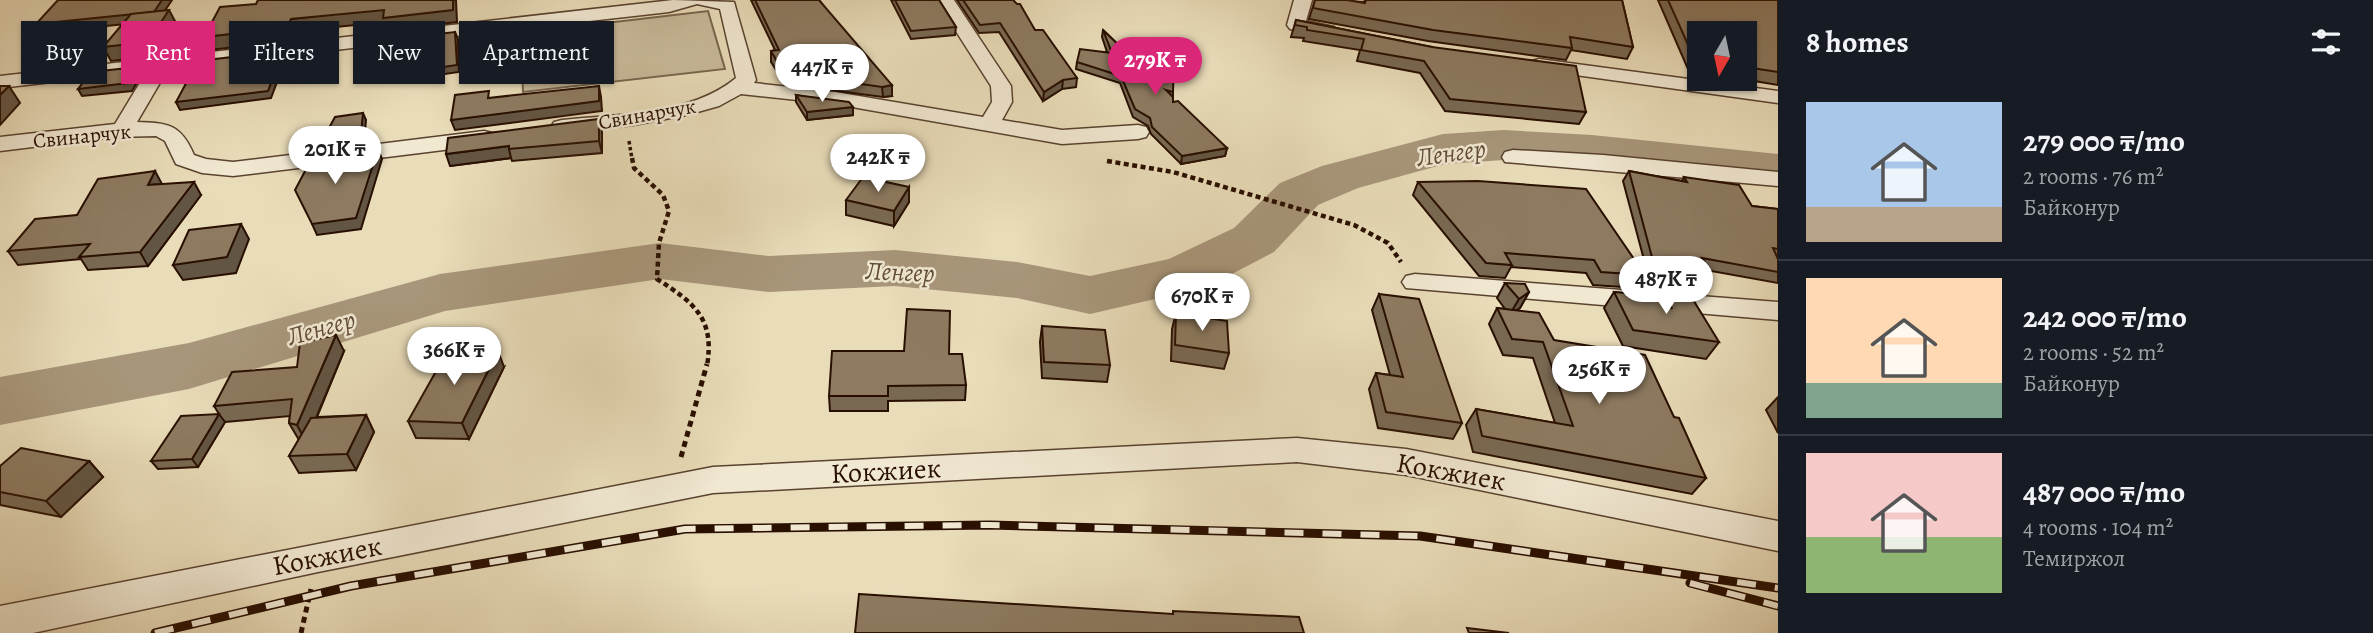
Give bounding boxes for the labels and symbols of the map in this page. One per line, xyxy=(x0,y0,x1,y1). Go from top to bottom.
north arrow xyxy=(1687,21,1757,91)
pin: 279K ₸ xyxy=(1098,38,1212,97)
pin: 447K ₸ xyxy=(765,44,879,104)
street label: Свинарчук xyxy=(596,92,698,136)
street label: Свинарчук xyxy=(32,117,133,155)
pin: 201K ₸ xyxy=(278,127,392,186)
water label: Ленгер xyxy=(1413,131,1488,175)
pin: 242K ₸ xyxy=(821,134,935,194)
water label: Ленгер xyxy=(864,253,935,291)
pin: 487K ₸ xyxy=(1609,256,1723,316)
pin: 670K ₸ xyxy=(1145,274,1259,333)
water label: Ленгер xyxy=(282,302,359,355)
pin: 366K ₸ xyxy=(397,328,511,387)
pin: 256K ₸ xyxy=(1542,346,1656,406)
street label: Кокжиек xyxy=(1393,444,1509,500)
street label: Кокжиек xyxy=(830,449,942,493)
street label: Кокжиек xyxy=(269,527,385,585)

